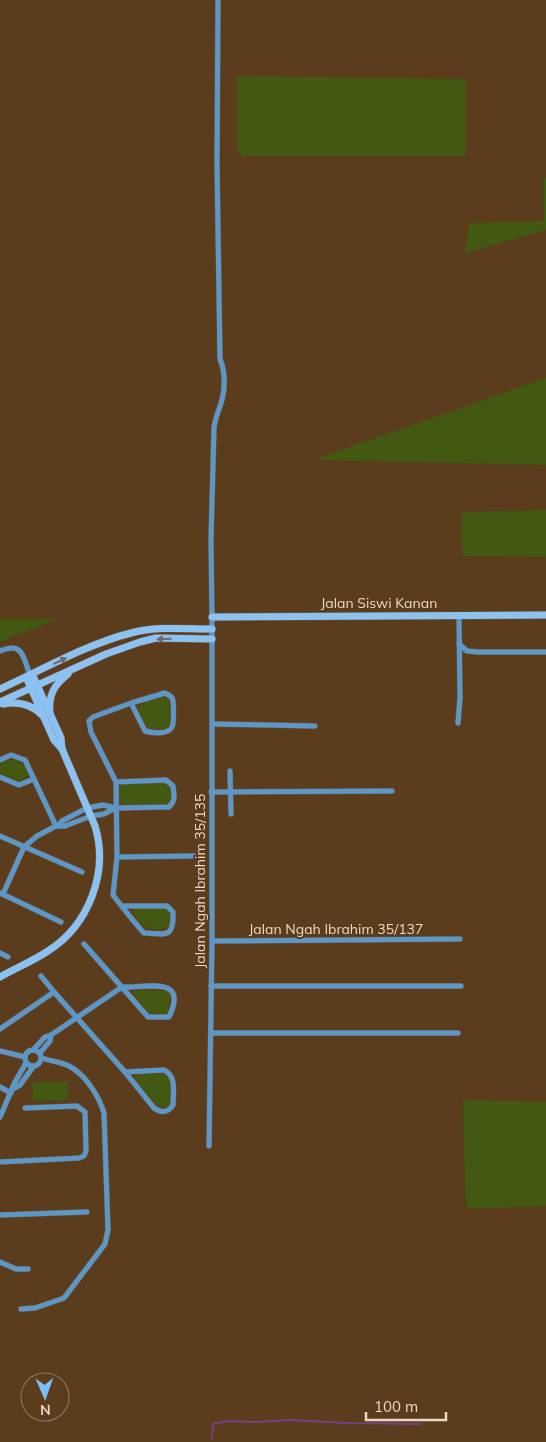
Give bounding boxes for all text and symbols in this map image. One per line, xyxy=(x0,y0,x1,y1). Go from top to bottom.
street label: Jalan Siswi Kanan xyxy=(321,594,437,612)
one-way arrow xyxy=(155,635,171,643)
one-way arrow xyxy=(53,657,67,665)
street label: Jalan Ngah Ibrahim 35/135 xyxy=(191,794,209,968)
street label: Jalan Ngah Ibrahim 35/137 xyxy=(249,920,423,938)
north arrow xyxy=(20,1372,70,1422)
scale bar xyxy=(366,1390,446,1422)
text: 100 m xyxy=(374,1397,418,1416)
text: N xyxy=(40,1401,51,1419)

